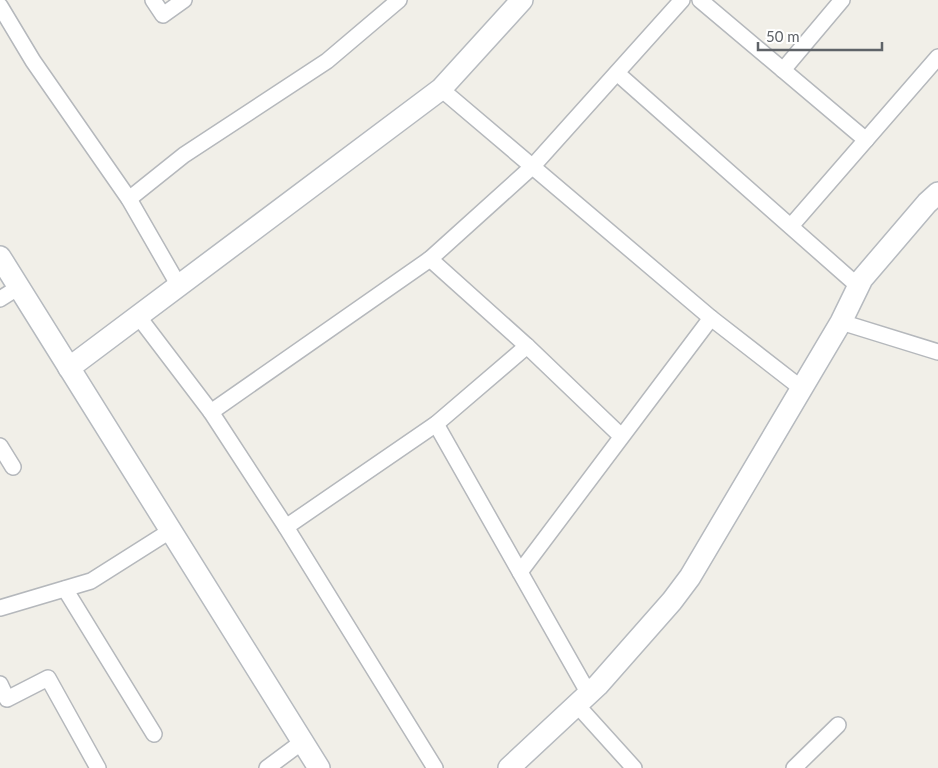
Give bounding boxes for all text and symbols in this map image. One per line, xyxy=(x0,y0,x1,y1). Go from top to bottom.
scale bar xyxy=(758,20,882,52)
text: 50 m xyxy=(766,27,800,45)

